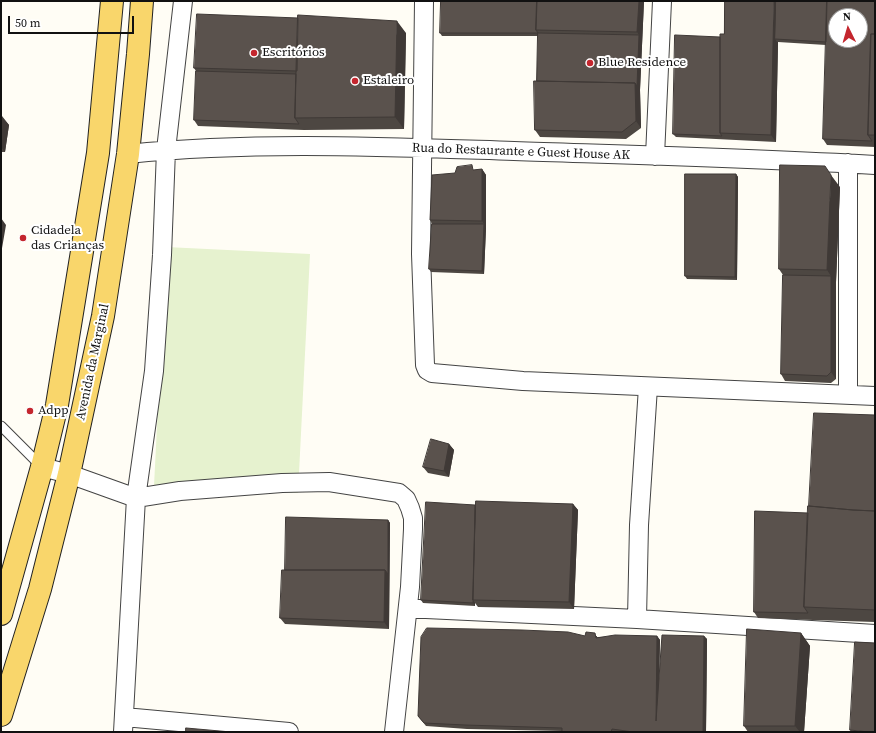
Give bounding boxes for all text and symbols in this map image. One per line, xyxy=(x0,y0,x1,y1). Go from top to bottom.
scale bar xyxy=(10,8,136,34)
north arrow xyxy=(828,8,868,48)
text: N xyxy=(842,9,852,24)
text: 50 m xyxy=(15,15,41,31)
place label: Escritórios xyxy=(262,45,325,61)
marker: Escritórios xyxy=(249,48,259,58)
place label: Blue Residence xyxy=(598,55,686,71)
marker: Blue Residence xyxy=(585,58,595,68)
place label: Estaleiro xyxy=(363,73,414,89)
marker: Estaleiro xyxy=(350,76,360,86)
street label: Rua do Restaurante e Guest House AK xyxy=(412,140,630,164)
place label: Cidadela das Crianças xyxy=(31,223,104,254)
marker: Cidadela das Crianças xyxy=(18,233,28,243)
street label: Avenida da Marginal xyxy=(73,302,113,422)
place label: Adpp xyxy=(38,403,69,419)
marker: Adpp xyxy=(25,406,35,416)

